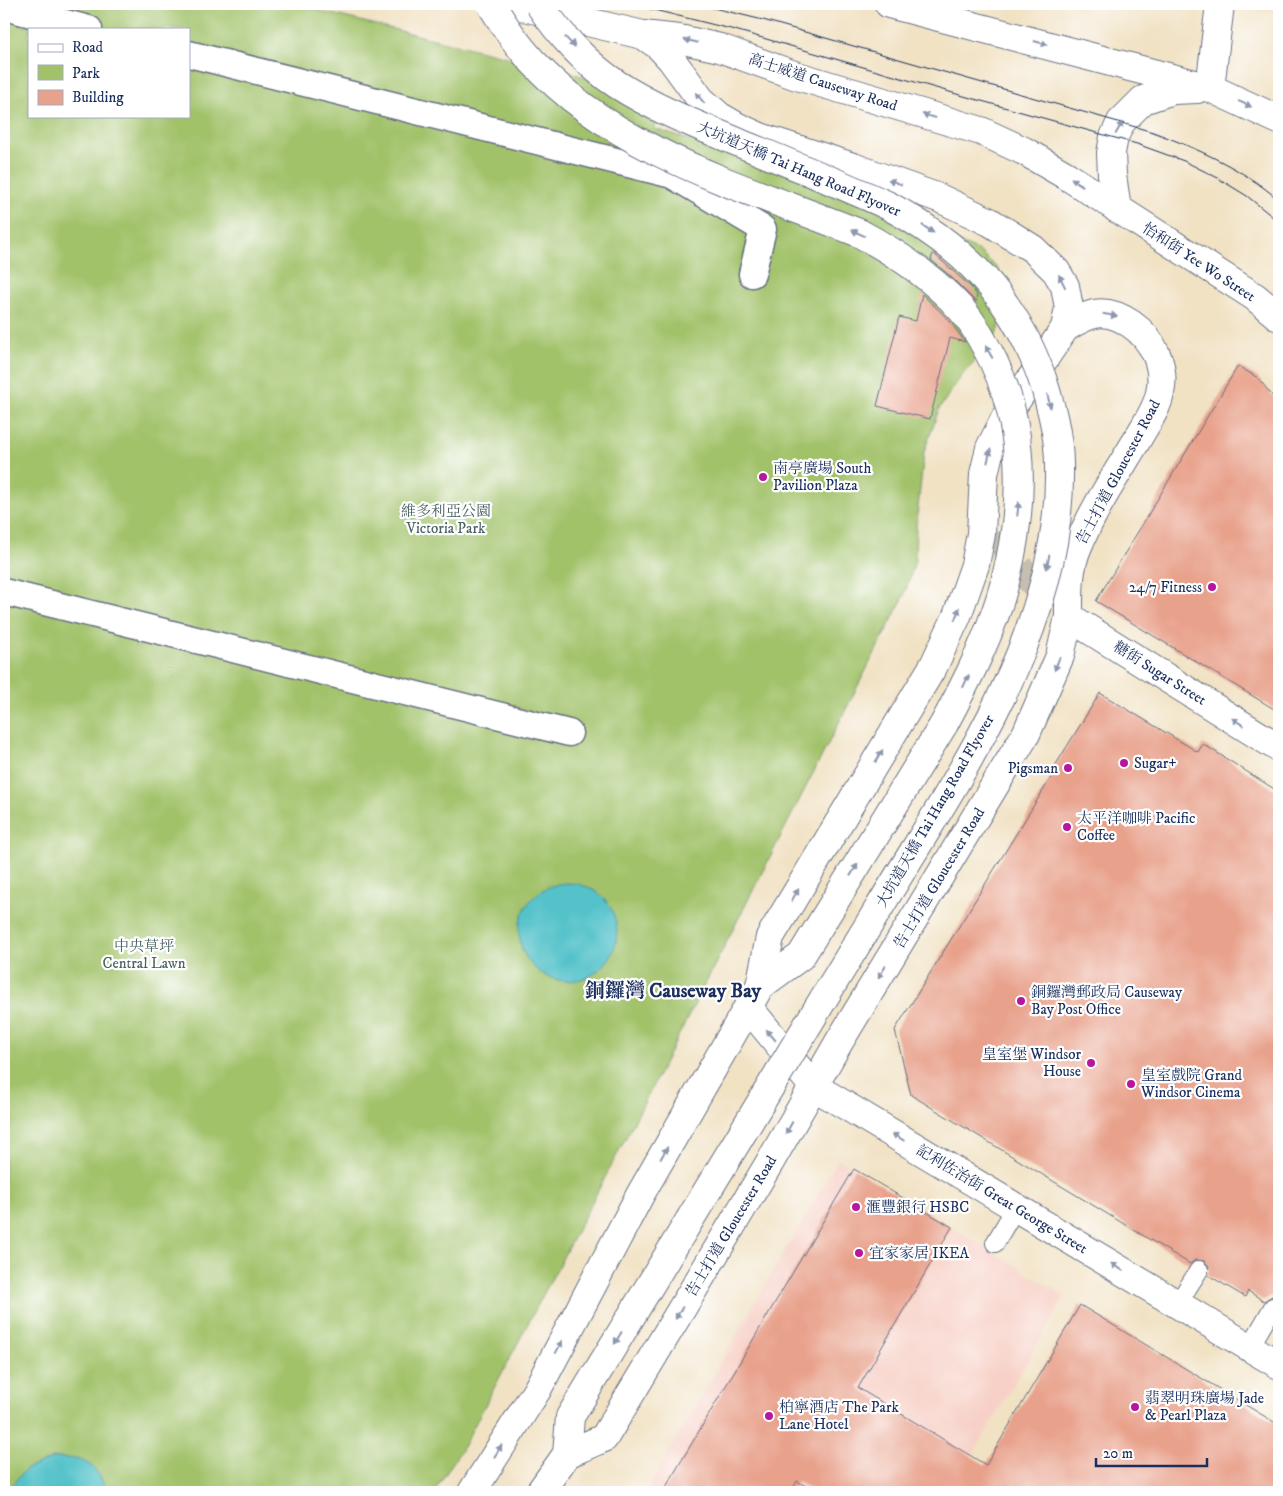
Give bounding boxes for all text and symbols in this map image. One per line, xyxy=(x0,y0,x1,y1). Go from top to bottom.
legend xyxy=(28,28,190,118)
one-way arrow xyxy=(564,35,576,47)
one-way arrow xyxy=(684,37,699,45)
text: Road xyxy=(72,38,104,57)
one-way arrow xyxy=(1034,40,1049,48)
street label: 高士威道 Causeway Road xyxy=(746,49,900,116)
text: Park xyxy=(72,64,101,83)
text: Building xyxy=(72,88,124,107)
one-way arrow xyxy=(694,92,706,104)
one-way arrow xyxy=(1238,100,1252,108)
one-way arrow xyxy=(922,112,937,120)
street label: 大坑道天橋 Tai Hang Road Flyover xyxy=(694,118,904,221)
one-way arrow xyxy=(1115,120,1123,135)
one-way arrow xyxy=(1070,177,1084,187)
one-way arrow xyxy=(887,178,902,186)
street label: 怡和街 Yee Wo Street xyxy=(1138,219,1259,306)
one-way arrow xyxy=(922,224,935,234)
one-way arrow xyxy=(851,229,865,237)
one-way arrow xyxy=(1058,274,1066,288)
one-way arrow xyxy=(1102,312,1118,320)
one-way arrow xyxy=(985,345,993,359)
one-way arrow xyxy=(1045,394,1053,409)
street label: 告士打道 Gloucester Road xyxy=(1072,396,1165,548)
one-way arrow xyxy=(985,448,993,463)
place label: 南亭廣場 South Pavilion Plaza xyxy=(773,459,871,495)
marker: 南亭廣場 South Pavilion Plaza xyxy=(757,471,769,483)
one-way arrow xyxy=(1014,501,1022,517)
park label: 維多利亞公園 Victoria Park xyxy=(401,502,491,538)
one-way arrow xyxy=(1044,554,1052,570)
place label: 24/7 Fitness xyxy=(1129,578,1202,597)
marker: 24/7 Fitness xyxy=(1206,581,1218,593)
one-way arrow xyxy=(953,606,961,621)
street label: 糖街 Sugar Street xyxy=(1110,637,1210,710)
one-way arrow xyxy=(1052,656,1060,671)
one-way arrow xyxy=(963,674,971,688)
street label: 大坑道天橋 Tai Hang Road Flyover xyxy=(872,711,999,911)
one-way arrow xyxy=(1231,717,1245,727)
one-way arrow xyxy=(875,750,884,763)
place label: Sugar+ xyxy=(1134,754,1177,773)
marker: Sugar+ xyxy=(1118,757,1130,769)
place label: Pigsman xyxy=(1008,759,1058,778)
marker: Pigsman xyxy=(1062,762,1074,774)
street label: 告士打道 Gloucester Road xyxy=(890,804,989,952)
place label: 太平洋咖啡 Pacific Coffee xyxy=(1077,809,1196,845)
marker: 太平洋咖啡 Pacific Coffee xyxy=(1061,821,1073,833)
one-way arrow xyxy=(850,863,859,876)
one-way arrow xyxy=(791,889,800,902)
park label: 中央草坪 Central Lawn xyxy=(103,937,186,973)
one-way arrow xyxy=(877,965,886,978)
district label: 銅鑼灣 Causeway Bay xyxy=(585,979,762,1004)
place label: 銅鑼灣郵政局 Causeway Bay Post Office xyxy=(1031,983,1183,1019)
marker: 銅鑼灣郵政局 Causeway Bay Post Office xyxy=(1015,995,1027,1007)
one-way arrow xyxy=(765,1029,776,1042)
place label: 皇室堡 Windsor House xyxy=(982,1045,1081,1081)
marker: 皇室堡 Windsor House xyxy=(1085,1057,1097,1069)
place label: 皇室戲院 Grand Windsor Cinema xyxy=(1140,1066,1242,1102)
marker: 皇室戲院 Grand Windsor Cinema xyxy=(1125,1078,1137,1090)
one-way arrow xyxy=(785,1121,793,1136)
one-way arrow xyxy=(892,1133,905,1142)
street label: 記利佐治街 Great George Street xyxy=(913,1141,1091,1258)
one-way arrow xyxy=(660,1146,669,1159)
street label: 告士打道 Gloucester Road xyxy=(682,1152,781,1300)
place label: 滙豐銀行 HSBC xyxy=(866,1198,969,1217)
marker: 滙豐銀行 HSBC xyxy=(850,1201,862,1213)
place label: 宜家家居 IKEA xyxy=(869,1244,970,1263)
marker: 宜家家居 IKEA xyxy=(853,1247,865,1259)
one-way arrow xyxy=(1110,1263,1124,1272)
one-way arrow xyxy=(674,1307,683,1320)
one-way arrow xyxy=(614,1331,623,1344)
one-way arrow xyxy=(555,1340,564,1353)
place label: 翡翠明珠廣場 Jade & Pearl Plaza xyxy=(1145,1389,1264,1425)
place label: 柏寧酒店 The Park Lane Hotel xyxy=(779,1398,899,1434)
marker: 翡翠明珠廣場 Jade & Pearl Plaza xyxy=(1129,1401,1141,1413)
marker: 柏寧酒店 The Park Lane Hotel xyxy=(763,1410,775,1422)
scale bar xyxy=(1096,1436,1207,1468)
one-way arrow xyxy=(493,1444,503,1458)
text: 20 m xyxy=(1103,1444,1133,1463)

